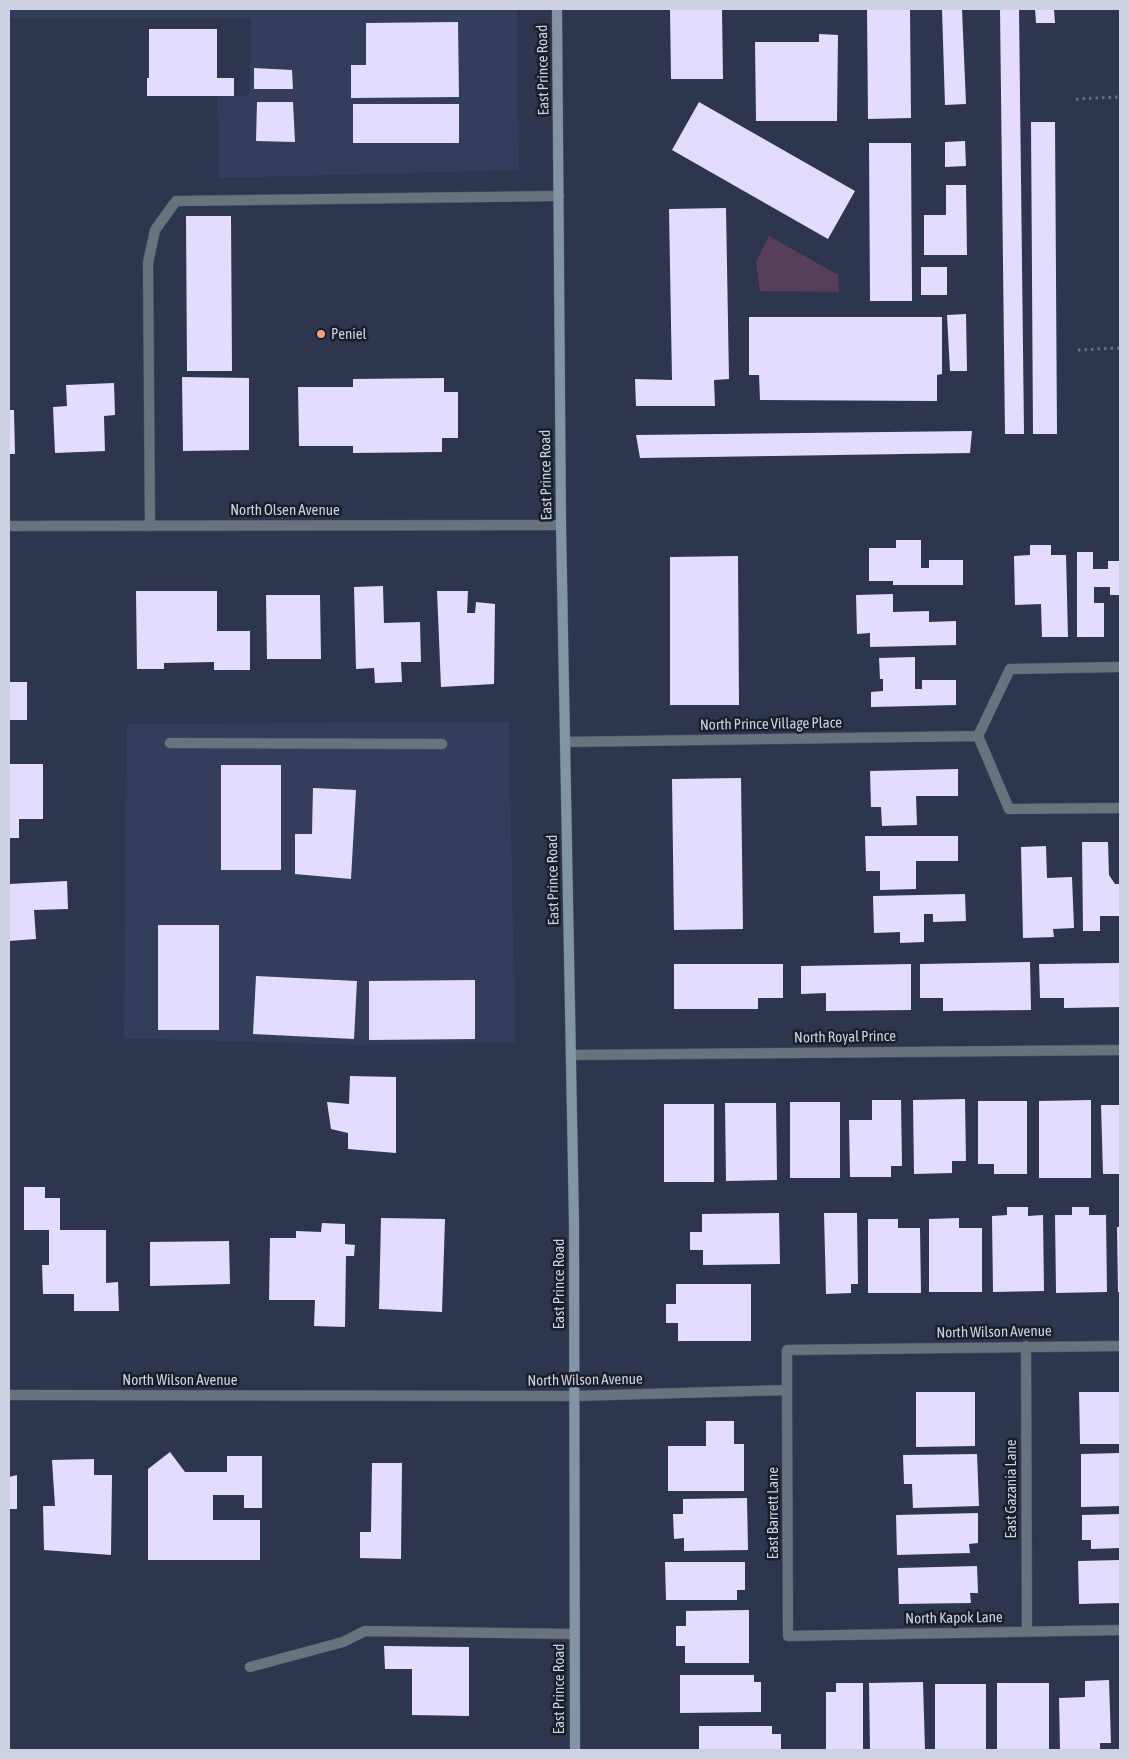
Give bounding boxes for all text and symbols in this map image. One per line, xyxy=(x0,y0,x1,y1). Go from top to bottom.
street label: East Prince Road xyxy=(533,25,553,115)
place label: Peniel xyxy=(331,325,367,343)
marker: Peniel xyxy=(315,328,327,340)
street label: East Prince Road xyxy=(536,430,556,520)
street label: North Olsen Avenue xyxy=(230,501,340,519)
street label: North Prince Village Place xyxy=(700,714,842,734)
street label: East Prince Road xyxy=(543,835,563,925)
street label: North Royal Prince xyxy=(794,1027,896,1047)
street label: East Prince Road xyxy=(550,1239,568,1329)
street label: North Wilson Avenue xyxy=(936,1322,1052,1342)
street label: North Wilson Avenue xyxy=(527,1370,643,1390)
street label: North Wilson Avenue xyxy=(122,1371,238,1389)
street label: East Gazania Lane xyxy=(1002,1440,1020,1538)
street label: East Barrett Lane xyxy=(764,1467,782,1559)
street label: North Kapok Lane xyxy=(905,1608,1003,1628)
street label: East Prince Road xyxy=(550,1644,568,1734)

